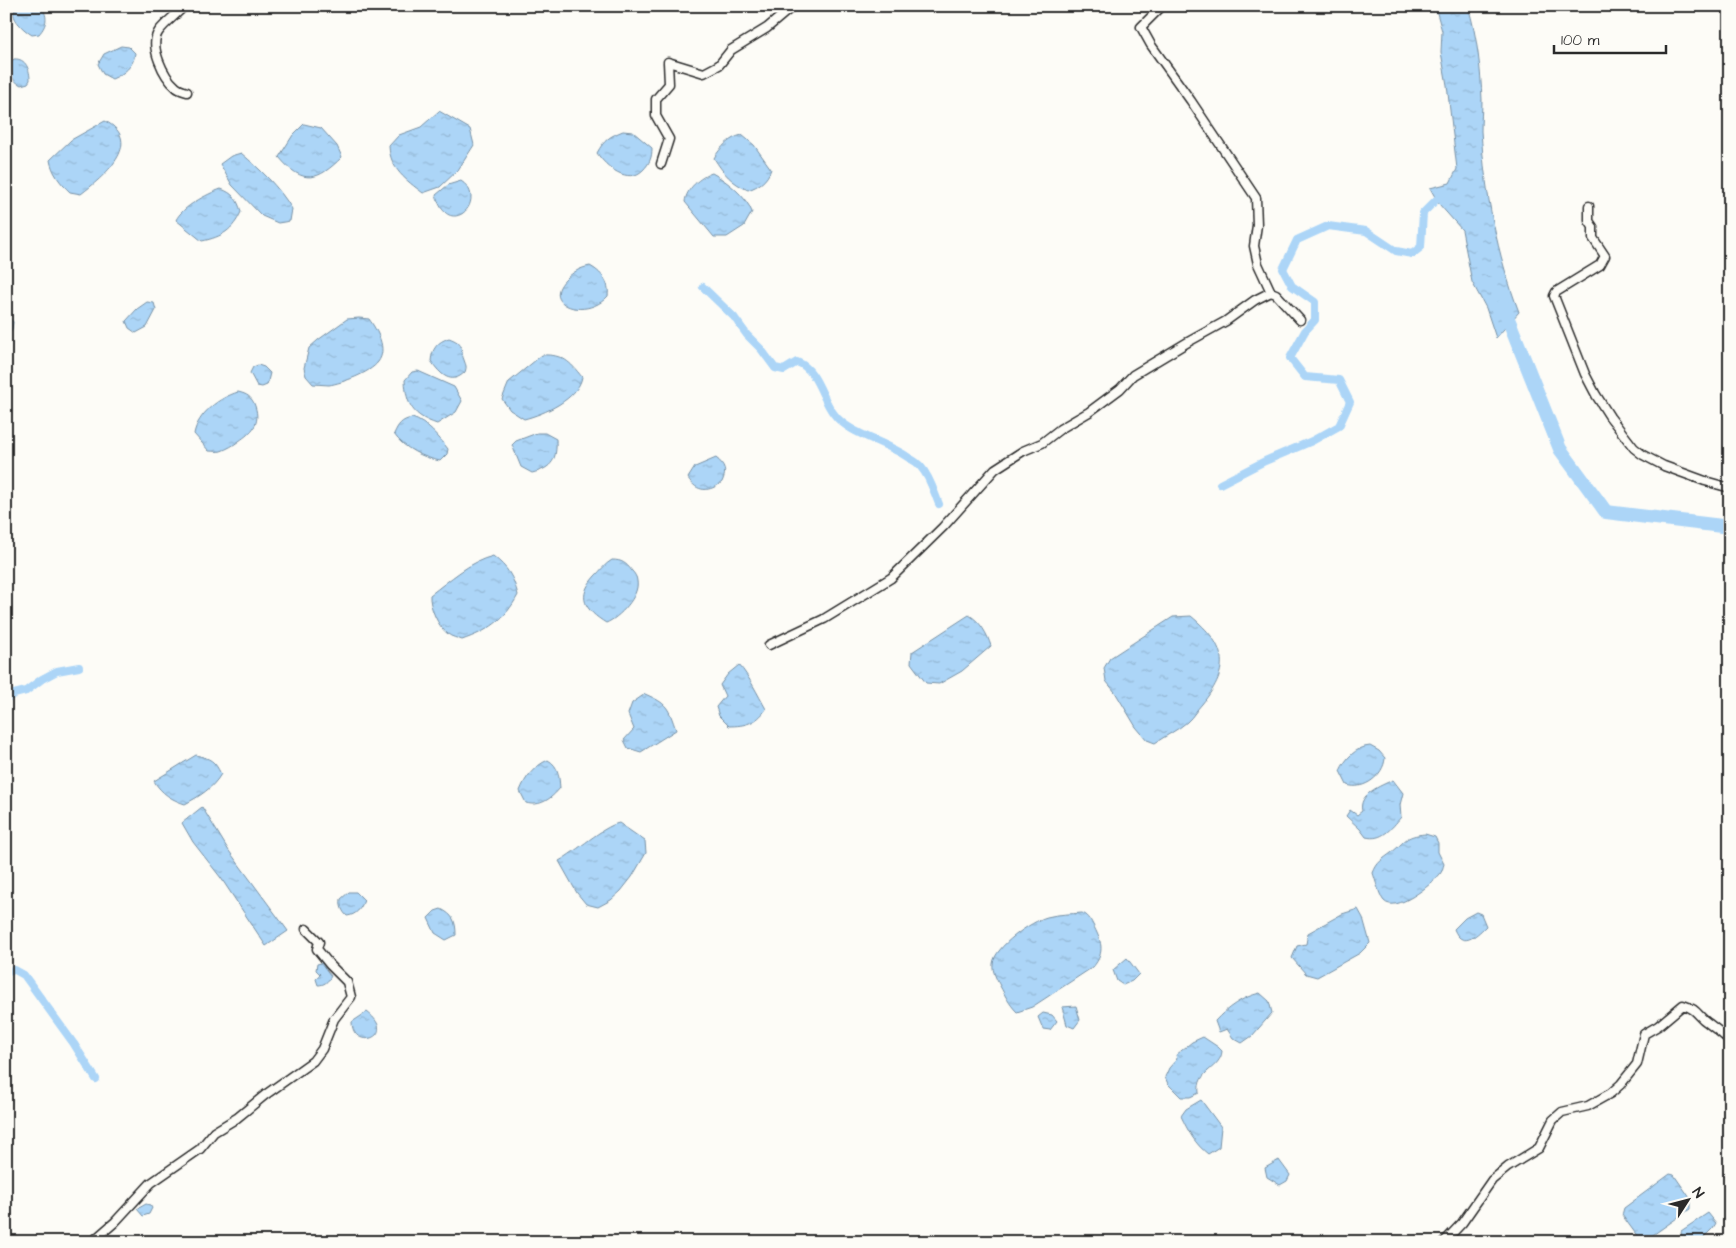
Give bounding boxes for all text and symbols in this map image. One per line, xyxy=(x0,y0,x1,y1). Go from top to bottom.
scale bar xyxy=(1554,22,1666,54)
text: 100 m xyxy=(1561,30,1600,51)
north arrow xyxy=(1664,1176,1714,1226)
text: N xyxy=(1687,1184,1709,1203)

